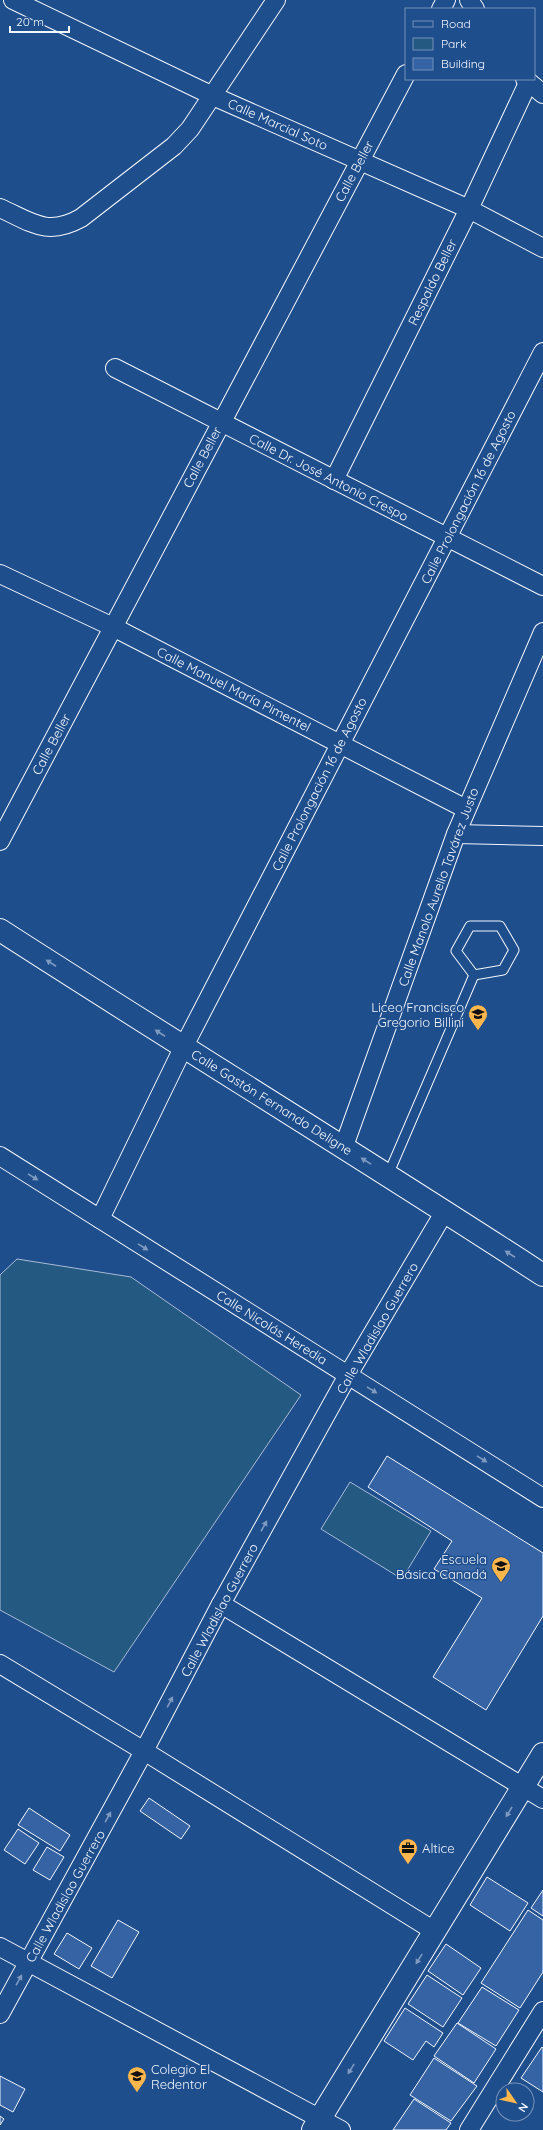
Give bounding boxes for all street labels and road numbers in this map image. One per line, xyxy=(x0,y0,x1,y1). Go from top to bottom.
street label: Calle Marcial Soto xyxy=(226,95,331,153)
street label: Calle Beller xyxy=(331,138,377,204)
street label: Respaldo Beller xyxy=(404,236,460,328)
street label: Calle Prolongación 16 de Agosto xyxy=(417,407,519,586)
street label: Calle Beller xyxy=(179,424,225,490)
street label: Calle Dr. José Antonio Crespo xyxy=(247,430,411,524)
street label: Calle Manuel María Pimentel xyxy=(154,643,314,735)
street label: Calle Prolongación 16 de Agosto xyxy=(268,694,370,873)
street label: Calle Beller xyxy=(28,711,74,777)
street label: Calle Manolo Aurelio Tavárez Justo xyxy=(395,785,482,989)
street label: Calle Gastón Fernando Deligne xyxy=(189,1046,355,1158)
street label: Calle Wladislao Guerrero xyxy=(333,1259,421,1397)
street label: Calle Nicolás Heredia xyxy=(214,1286,330,1368)
street label: Calle Wladislao Guerrero xyxy=(177,1540,261,1680)
street label: Calle Wladislao Guerrero xyxy=(22,1827,108,1965)

